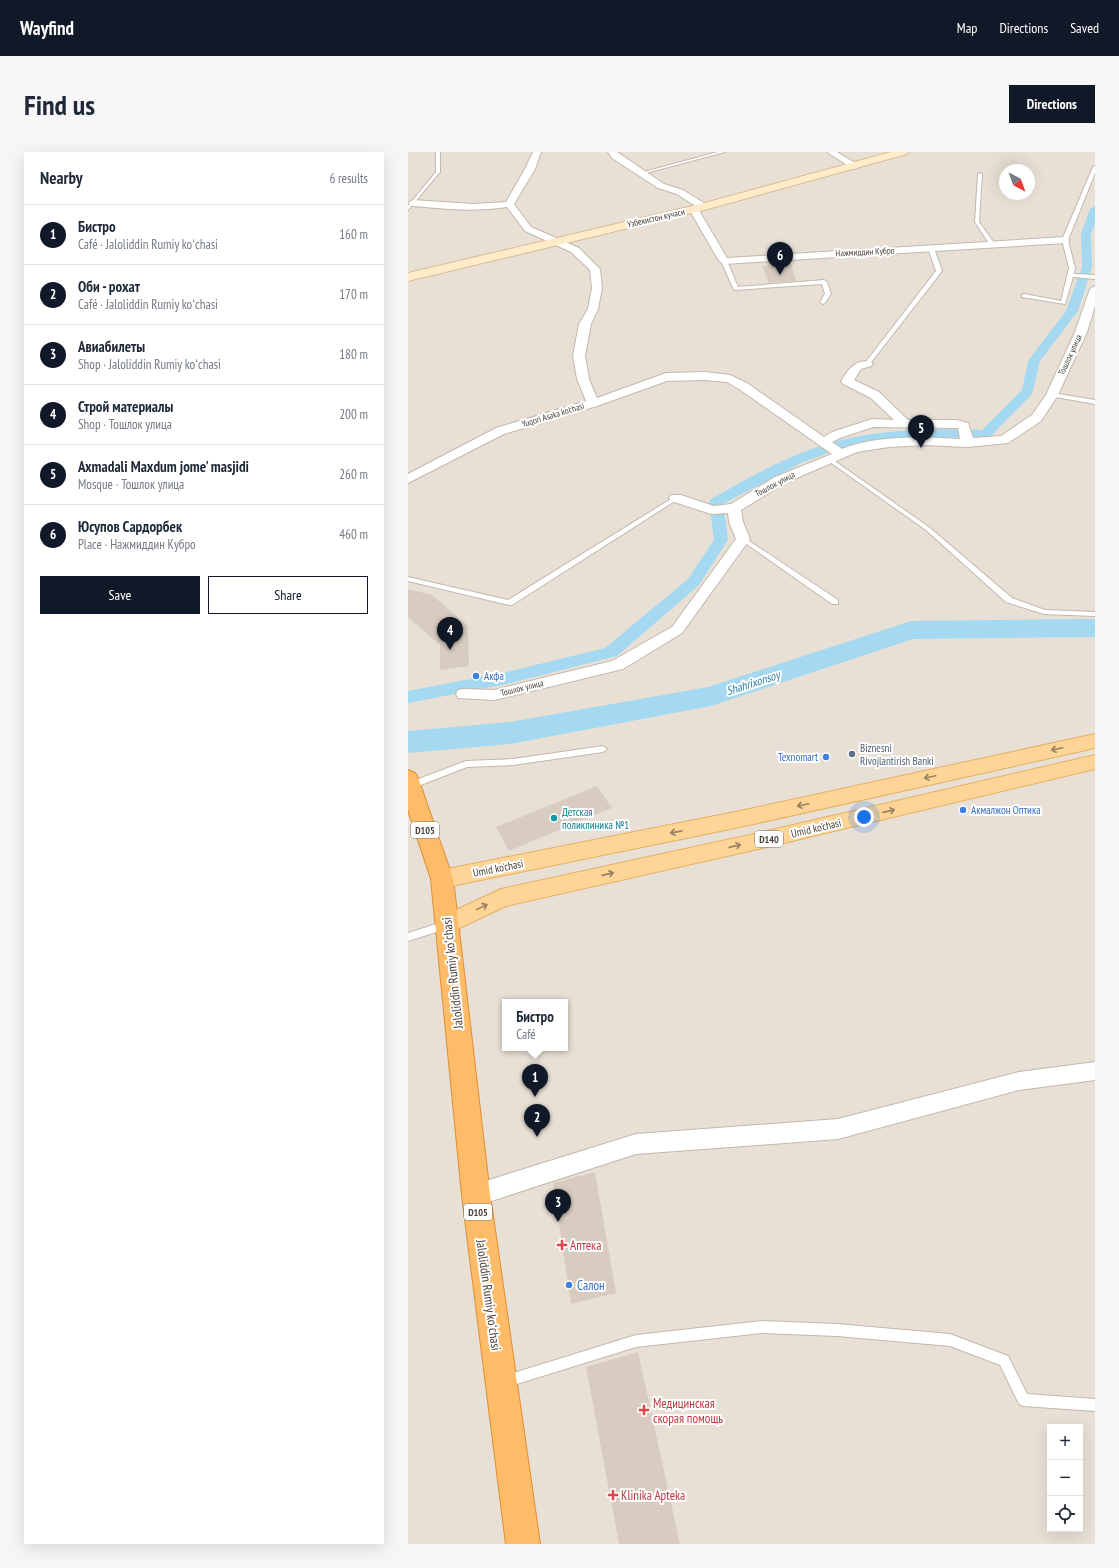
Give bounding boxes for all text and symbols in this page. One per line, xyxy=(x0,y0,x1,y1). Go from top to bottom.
text: Wayfind xyxy=(20,16,74,40)
text: Map xyxy=(957,19,977,37)
text: Directions xyxy=(999,19,1048,37)
text: Saved xyxy=(1070,19,1099,37)
button: Directions xyxy=(1009,85,1095,123)
text: Find us xyxy=(24,86,95,123)
north arrow xyxy=(999,164,1035,200)
text: Nearby xyxy=(40,167,83,189)
text: 6 results xyxy=(329,170,368,187)
street label: Узбекистон кучаси xyxy=(626,206,686,229)
text: Бистро xyxy=(78,217,116,236)
text: 1 xyxy=(50,226,56,243)
text: 160 m xyxy=(339,226,368,243)
text: Café · Jaloliddin Rumiy koʻchasi xyxy=(78,236,218,253)
pin: 6 xyxy=(767,242,793,275)
street label: Нажмиддин Кубро xyxy=(835,244,895,259)
text: Оби - рохат xyxy=(78,277,140,296)
text: 2 xyxy=(50,286,56,303)
text: 170 m xyxy=(339,286,368,303)
text: Café · Jaloliddin Rumiy koʻchasi xyxy=(78,296,218,313)
street label: Тошлок улица xyxy=(1055,332,1084,377)
text: Авиабилеты xyxy=(78,337,145,356)
text: 3 xyxy=(50,346,56,363)
text: 180 m xyxy=(339,346,368,363)
text: Shop · Jaloliddin Rumiy koʻchasi xyxy=(78,356,221,373)
text: Строй материалы xyxy=(78,397,173,416)
street label: Yuqori Asaka ko'chasi xyxy=(520,400,585,429)
text: 4 xyxy=(50,406,56,423)
text: 200 m xyxy=(339,406,368,423)
pin: 5 xyxy=(908,415,934,448)
text: Shop · Тошлок улица xyxy=(78,416,172,433)
text: Axmadali Maxdum jome' masjidi xyxy=(78,457,249,476)
text: 5 xyxy=(50,466,56,483)
text: 260 m xyxy=(339,466,368,483)
street label: Тошлок улица xyxy=(753,468,797,499)
text: Mosque · Тошлок улица xyxy=(78,476,184,493)
text: Юсупов Сардорбек xyxy=(78,517,182,536)
text: 6 xyxy=(50,526,56,543)
text: 460 m xyxy=(339,526,368,543)
text: Place · Нажмиддин Кубро xyxy=(78,536,196,553)
button: Save xyxy=(40,576,200,614)
button: Share xyxy=(208,576,368,614)
pin: 4 xyxy=(437,617,463,650)
water label: Shahrixonsoy xyxy=(724,666,783,698)
place label: Акфа xyxy=(484,669,504,683)
marker: Акфа xyxy=(471,671,481,681)
street label: Тошлок улица xyxy=(499,677,545,698)
place label: Biznesni Rivojlantirish Banki xyxy=(860,741,934,768)
one-way arrow xyxy=(1051,746,1064,754)
marker: Biznesni Rivojlantirish Banki xyxy=(847,749,857,759)
place label: Texnomart xyxy=(778,750,818,764)
marker: Texnomart xyxy=(821,752,831,762)
one-way arrow xyxy=(924,774,937,782)
one-way arrow xyxy=(797,801,810,809)
place label: Акмалжон Оптика xyxy=(971,803,1041,817)
place label: Детская поликлиника №1 xyxy=(562,805,629,832)
marker: Акмалжон Оптика xyxy=(958,805,968,815)
one-way arrow xyxy=(882,806,895,814)
your location xyxy=(854,807,874,827)
marker: Детская поликлиника №1 xyxy=(549,813,559,823)
street label: Umid ko'chasi xyxy=(790,815,842,841)
road number: D105 xyxy=(411,822,439,838)
one-way arrow xyxy=(670,828,683,836)
road number: D140 xyxy=(755,831,783,847)
one-way arrow xyxy=(728,842,741,850)
street label: Umid ko'chasi xyxy=(472,856,524,880)
one-way arrow xyxy=(601,870,614,878)
one-way arrow xyxy=(476,903,488,910)
street label: Jaloliddin Rumiy koʻchasi xyxy=(438,916,467,1031)
popup xyxy=(502,999,568,1051)
text: Бистро xyxy=(516,1007,554,1026)
text: Café xyxy=(516,1026,536,1043)
pin: 1 xyxy=(522,1064,548,1097)
pin: 2 xyxy=(524,1104,550,1137)
pin: 3 xyxy=(545,1189,571,1222)
road number: D105 xyxy=(464,1204,492,1220)
street label: Jaloliddin Rumiy koʻchasi xyxy=(472,1237,505,1352)
place label: Аптека xyxy=(570,1237,601,1254)
marker: Аптека xyxy=(557,1240,567,1250)
place label: Салон xyxy=(577,1277,605,1294)
marker: Салон xyxy=(564,1280,574,1290)
place label: Медицинская скорая помощь xyxy=(653,1395,723,1427)
marker: Медицинская скорая помощь xyxy=(638,1404,650,1416)
map controls xyxy=(1047,1424,1083,1532)
button: + xyxy=(1047,1424,1083,1460)
button: − xyxy=(1047,1460,1083,1496)
place label: Klinika Apteka xyxy=(621,1487,685,1504)
marker: Klinika Apteka xyxy=(608,1490,618,1500)
button: locate xyxy=(1047,1496,1083,1532)

